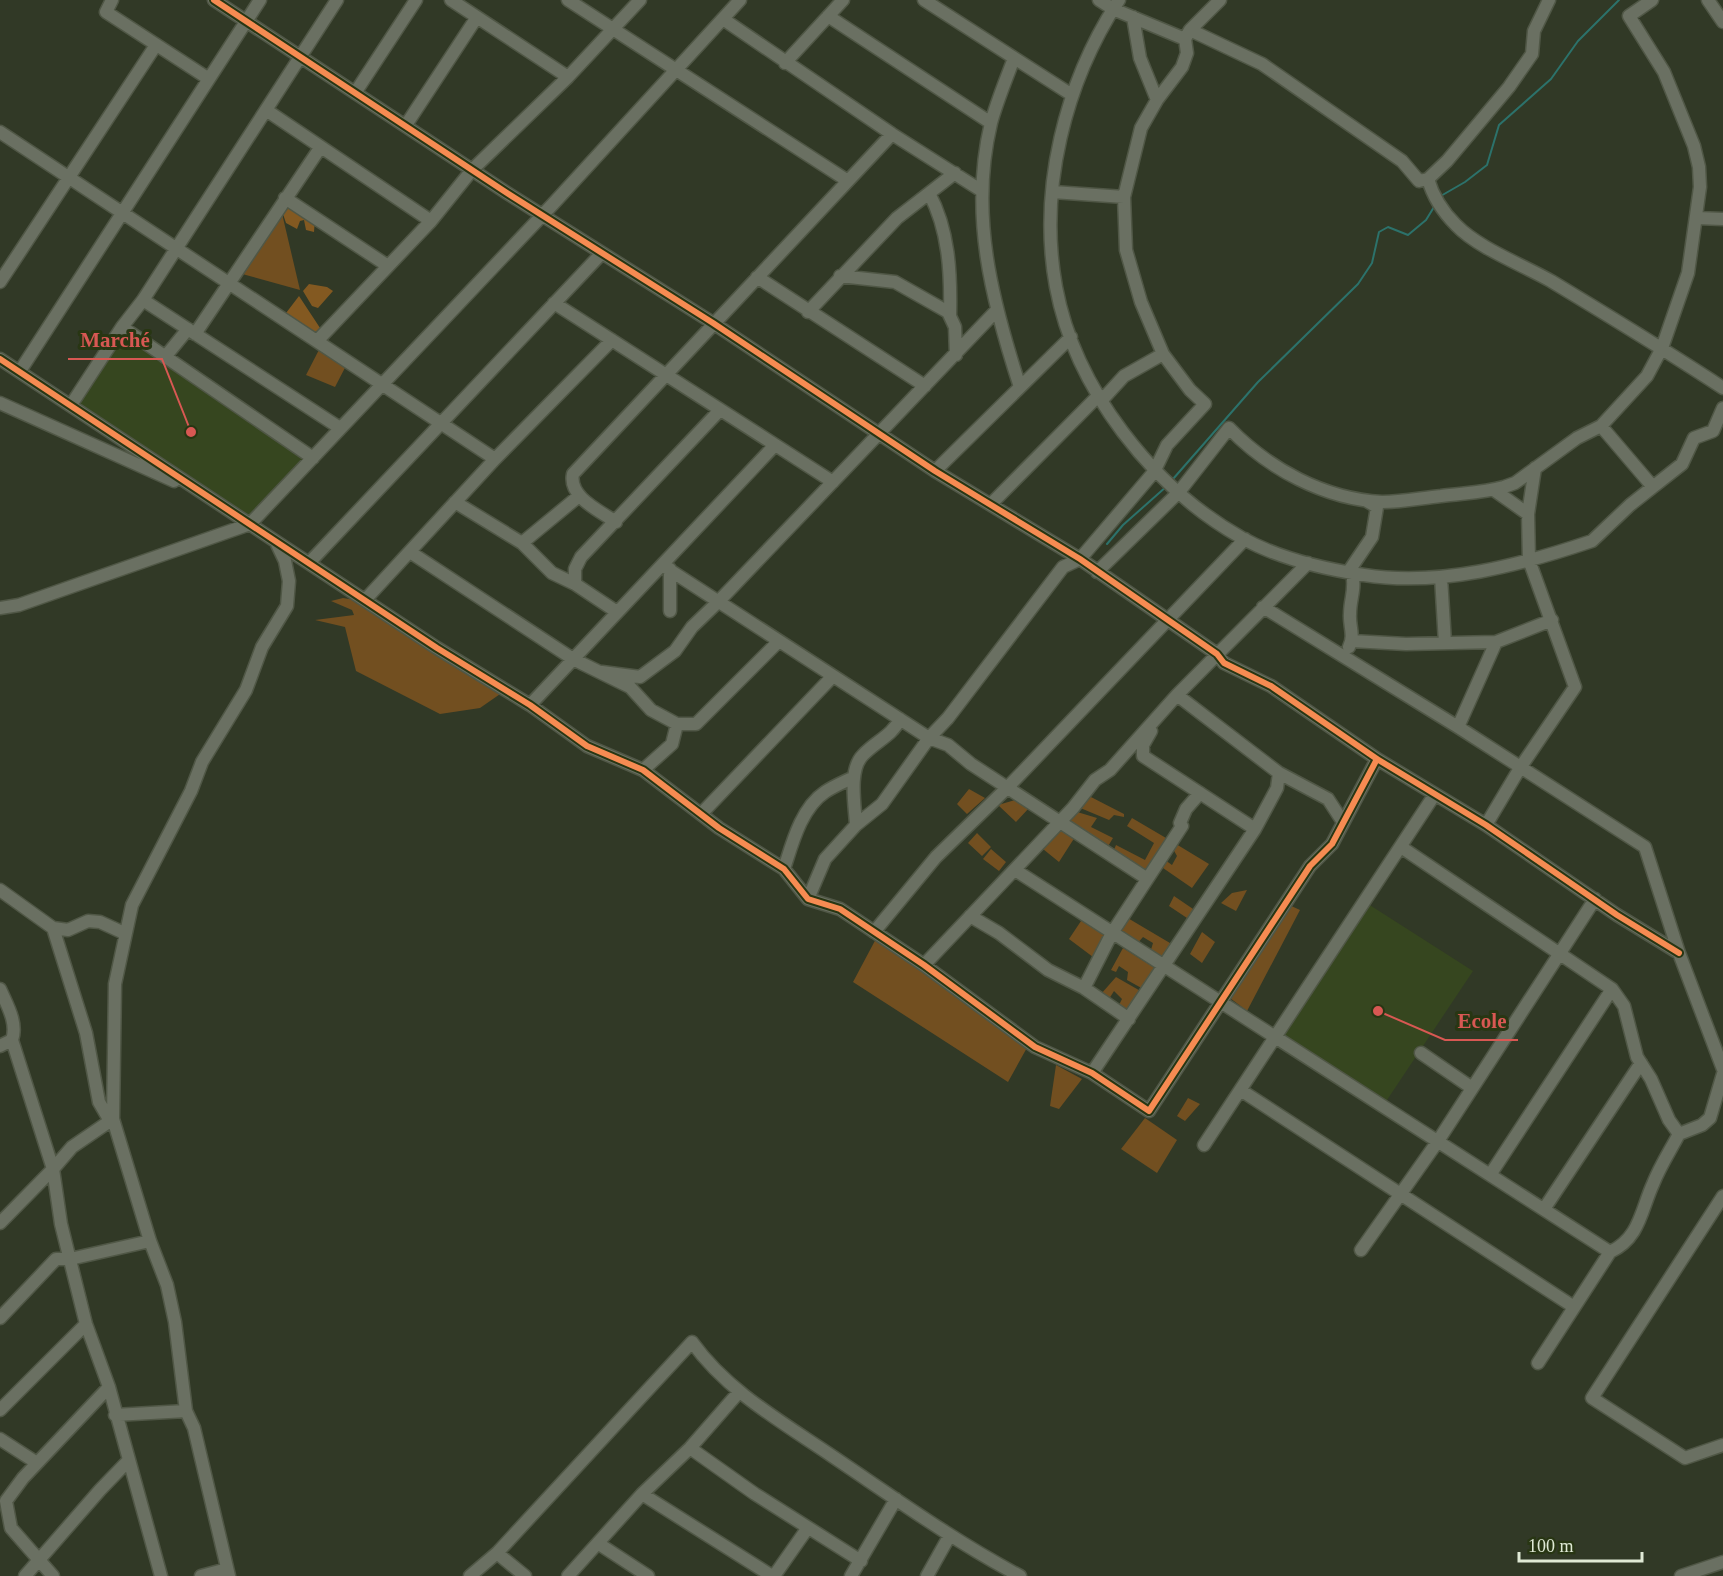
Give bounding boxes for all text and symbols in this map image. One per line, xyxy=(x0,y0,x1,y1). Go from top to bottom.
callout: Marché xyxy=(68,320,162,359)
text: Marché xyxy=(80,328,150,352)
callout: Ecole xyxy=(1445,1001,1518,1040)
text: Ecole xyxy=(1458,1009,1506,1033)
scale bar xyxy=(1519,1525,1642,1563)
text: 100 m xyxy=(1528,1536,1574,1556)

